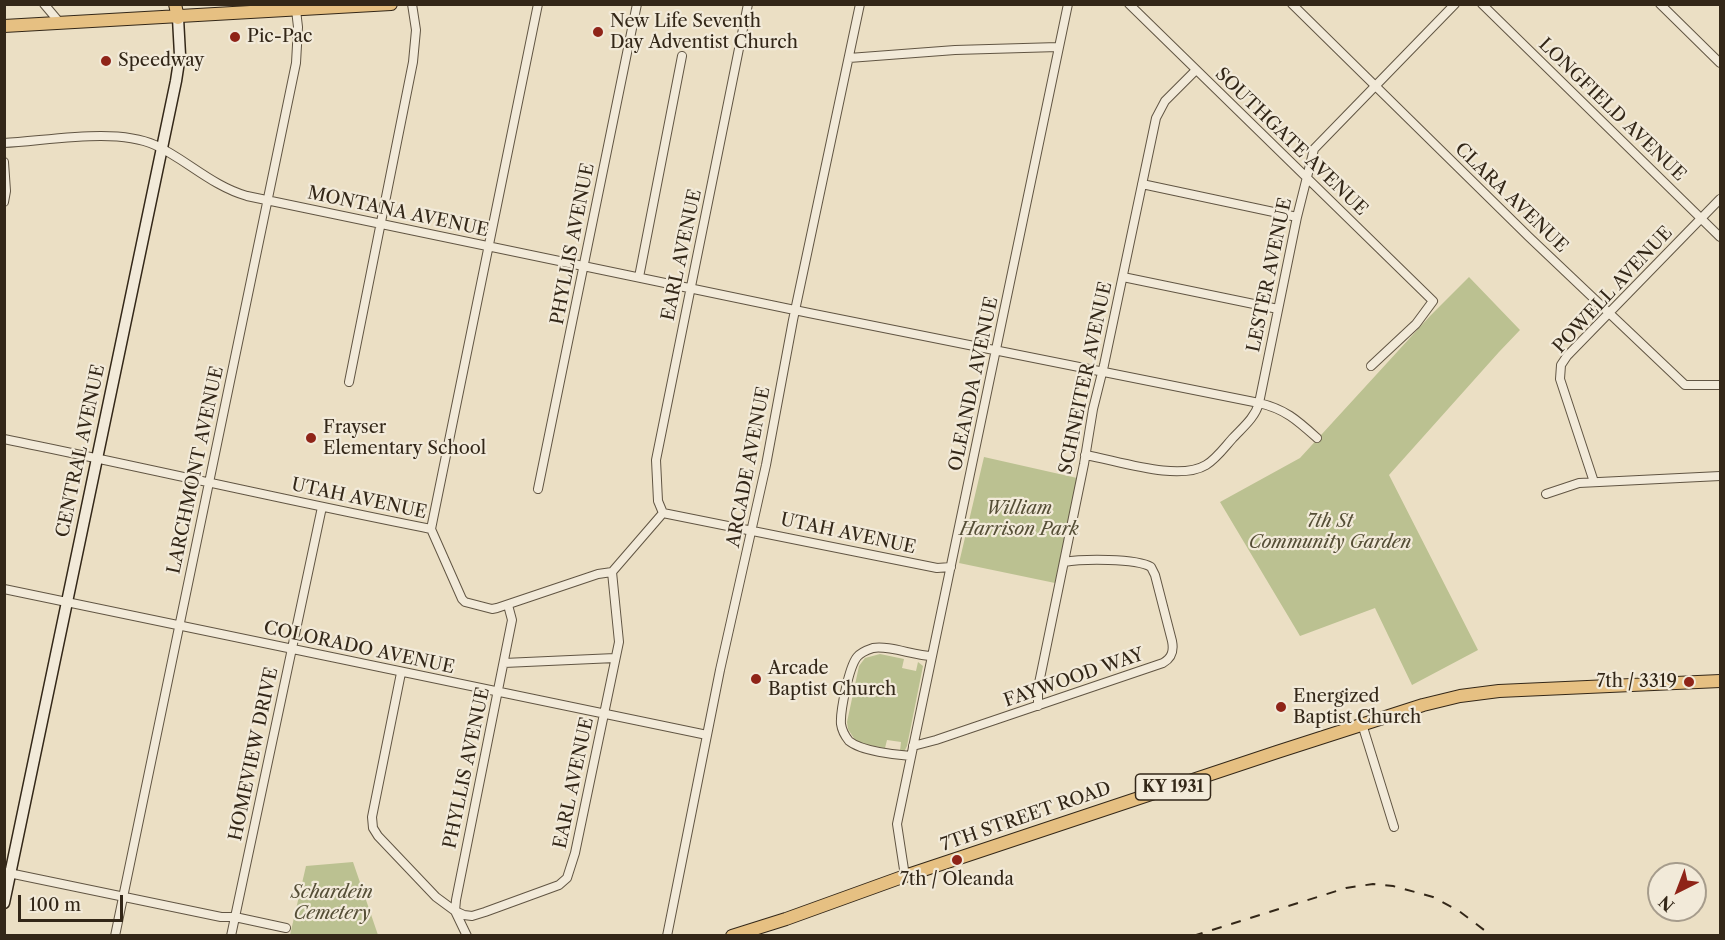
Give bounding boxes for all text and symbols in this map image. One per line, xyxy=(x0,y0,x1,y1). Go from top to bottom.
place label: New Life Seventh Day Adventist Church xyxy=(610,11,798,54)
marker: New Life Seventh Day Adventist Church xyxy=(591,25,605,39)
place label: Pic-Pac xyxy=(247,26,312,48)
marker: Pic-Pac xyxy=(228,30,242,44)
street label: LONGFIELD AVENUE xyxy=(1534,34,1690,186)
place label: Speedway xyxy=(118,50,204,72)
marker: Speedway xyxy=(99,54,113,68)
street label: SOUTHGATE AVENUE xyxy=(1210,64,1372,220)
street label: CLARA AVENUE xyxy=(1450,139,1572,257)
street label: PHYLLIS AVENUE xyxy=(547,161,599,327)
street label: MONTANA AVENUE xyxy=(306,182,490,242)
street label: EARL AVENUE xyxy=(658,187,706,323)
street label: LESTER AVENUE xyxy=(1243,196,1297,354)
street label: POWELL AVENUE xyxy=(1549,222,1677,358)
street label: SCHNEITER AVENUE xyxy=(1055,280,1117,476)
street label: OLEANDA AVENUE xyxy=(945,295,1003,473)
street label: CENTRAL AVENUE xyxy=(52,363,110,539)
street label: LARCHMONT AVENUE xyxy=(163,364,229,576)
street label: ARCADE AVENUE xyxy=(723,385,775,549)
place label: Frayser Elementary School xyxy=(323,417,486,460)
marker: Frayser Elementary School xyxy=(304,431,318,445)
street label: UTAH AVENUE xyxy=(289,474,429,524)
park label: William Harrison Park xyxy=(959,498,1079,540)
street label: UTAH AVENUE xyxy=(778,509,918,559)
park label: 7th St Community Garden xyxy=(1249,511,1411,554)
street label: COLORADO AVENUE xyxy=(262,617,456,679)
street label: FAYWOOD WAY xyxy=(1001,644,1147,712)
place label: Arcade Baptist Church xyxy=(768,658,896,700)
street label: HOMEVIEW DRIVE xyxy=(225,665,283,843)
place label: 7th / 3319 xyxy=(1596,671,1677,693)
marker: Arcade Baptist Church xyxy=(749,672,763,686)
marker: 7th / 3319 xyxy=(1682,675,1696,689)
street label: PHYLLIS AVENUE xyxy=(439,685,495,851)
place label: Energized Baptist Church xyxy=(1293,686,1421,728)
marker: Energized Baptist Church xyxy=(1274,700,1288,714)
street label: EARL AVENUE xyxy=(550,715,598,851)
road number: KY 1931 xyxy=(1136,774,1210,800)
street label: 7TH STREET ROAD xyxy=(938,778,1114,856)
marker: 7th / Oleanda xyxy=(950,853,964,867)
north arrow xyxy=(1647,862,1707,922)
place label: 7th / Oleanda xyxy=(900,869,1014,891)
park label: Schardein Cemetery xyxy=(291,882,373,924)
scale bar xyxy=(21,883,126,921)
text: N xyxy=(1654,892,1678,916)
text: 100 m xyxy=(29,894,81,916)

